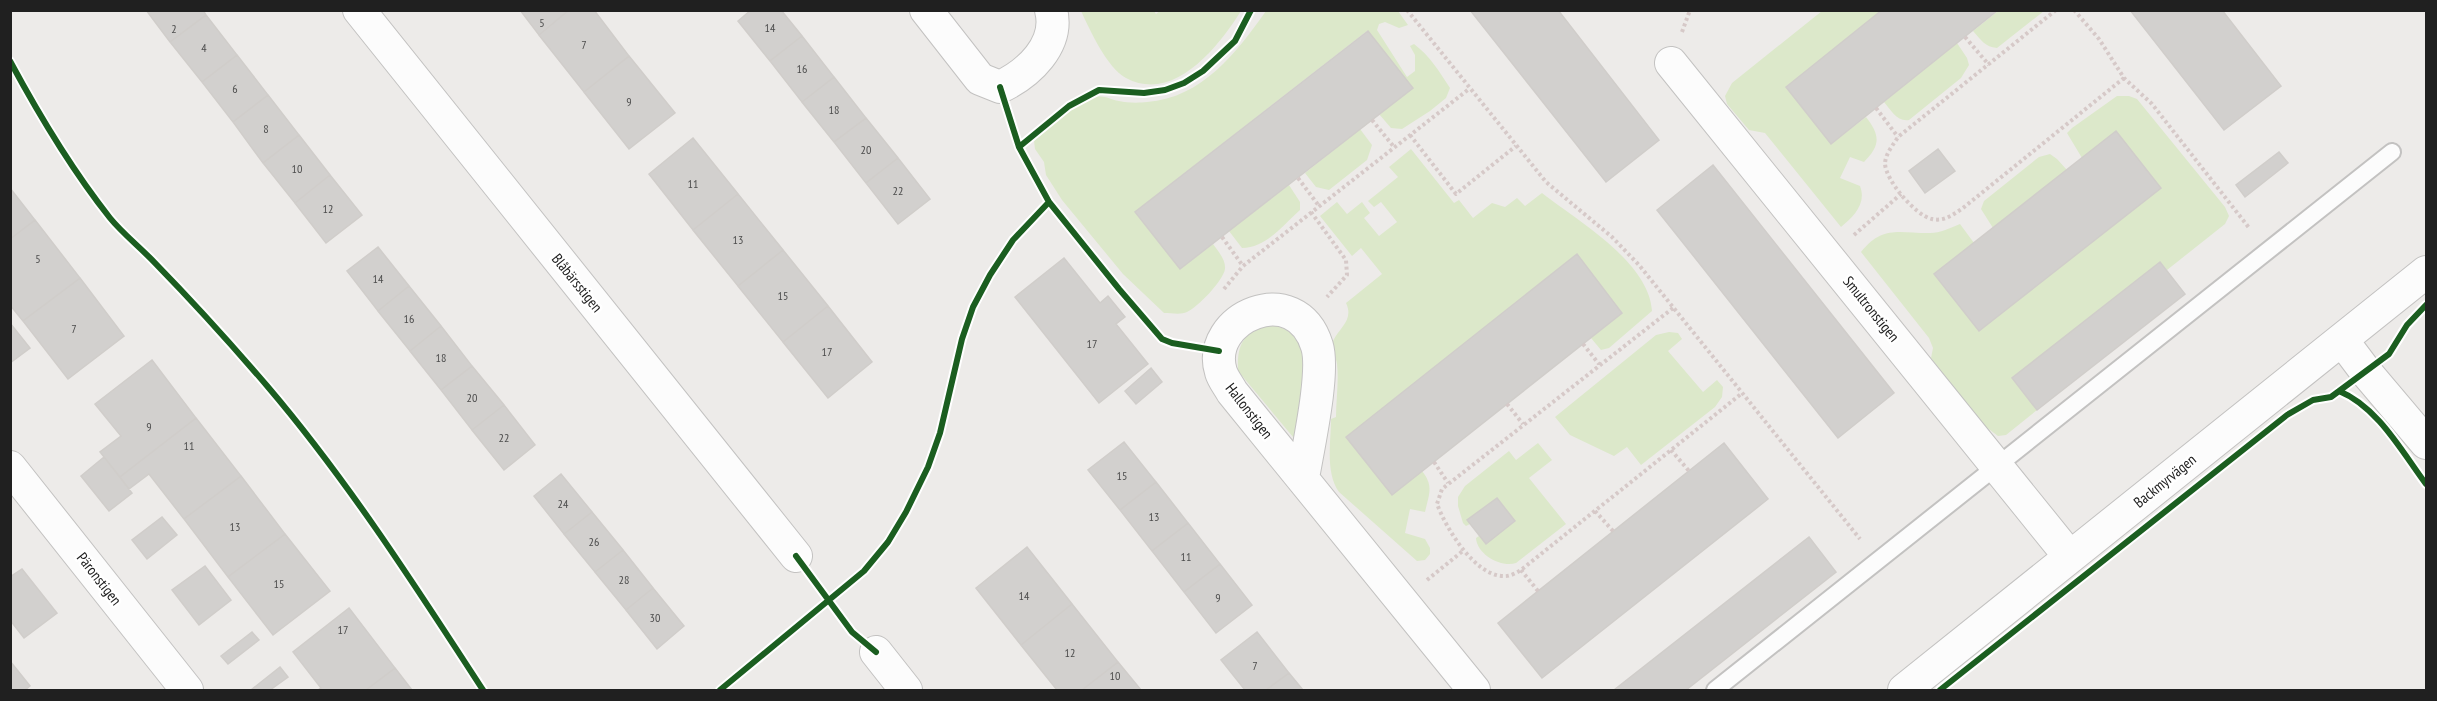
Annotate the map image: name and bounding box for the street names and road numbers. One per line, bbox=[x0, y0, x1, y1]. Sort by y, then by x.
street label: Blåbärsstigen bbox=[548, 250, 607, 316]
street label: Smultronstigen bbox=[1839, 272, 1904, 345]
street label: Hallonstigen bbox=[1222, 379, 1277, 442]
street label: Backmyrvägen bbox=[2130, 450, 2200, 512]
street label: Päronstigen bbox=[73, 549, 126, 609]

